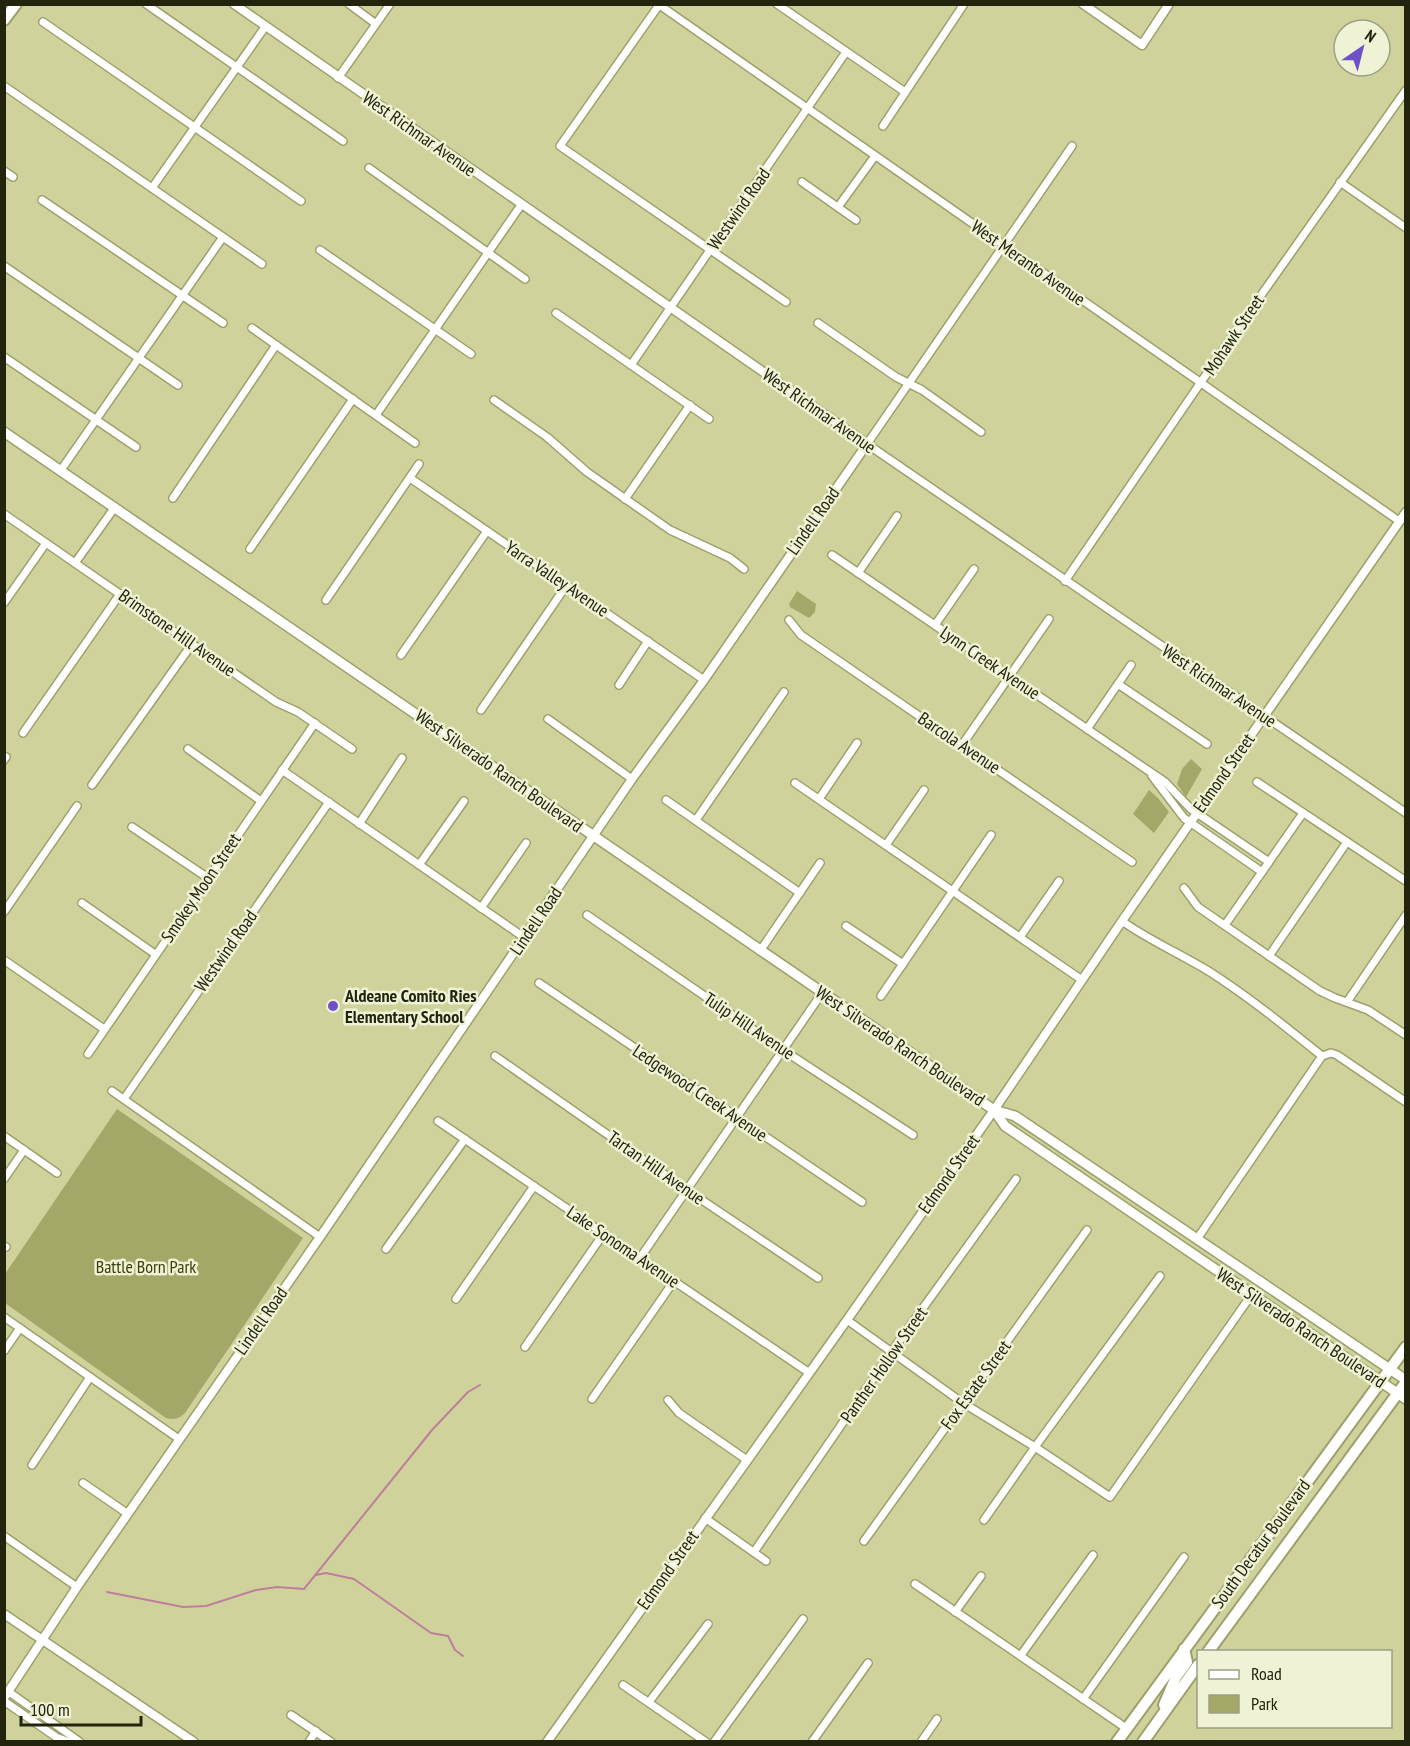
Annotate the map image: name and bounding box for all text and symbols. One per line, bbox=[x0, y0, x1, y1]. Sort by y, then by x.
north arrow bbox=[1332, 18, 1392, 78]
text: N bbox=[1361, 25, 1380, 46]
street label: West Richmar Avenue bbox=[358, 86, 480, 181]
street label: Westwind Road bbox=[702, 163, 775, 254]
street label: West Meranto Avenue bbox=[967, 215, 1090, 310]
street label: Mohawk Street bbox=[1198, 290, 1269, 380]
street label: West Richmar Avenue bbox=[758, 363, 880, 458]
street label: Lindell Road bbox=[781, 482, 844, 559]
street label: Yarra Valley Avenue bbox=[501, 535, 614, 622]
street label: Brimstone Hill Avenue bbox=[114, 584, 240, 681]
street label: Lynn Creek Avenue bbox=[936, 621, 1045, 704]
street label: West Richmar Avenue bbox=[1158, 639, 1281, 732]
street label: West Silverado Ranch Boulevard bbox=[411, 704, 588, 837]
street label: Barcola Avenue bbox=[914, 707, 1005, 779]
street label: Edmond Street bbox=[1188, 728, 1259, 817]
street label: Smokey Moon Street bbox=[155, 829, 246, 947]
street label: Lindell Road bbox=[504, 882, 567, 959]
street label: Westwind Road bbox=[189, 905, 262, 996]
street label: West Silverado Ranch Boulevard bbox=[811, 980, 989, 1111]
place label: Aldeane Comito Ries Elementary School bbox=[344, 984, 477, 1028]
street label: Tulip Hill Avenue bbox=[699, 987, 799, 1064]
marker: Aldeane Comito Ries Elementary School bbox=[326, 999, 340, 1013]
street label: Ledgewood Creek Avenue bbox=[628, 1039, 772, 1146]
street label: Tartan Hill Avenue bbox=[603, 1126, 709, 1210]
street label: Edmond Street bbox=[913, 1129, 984, 1218]
street label: Lake Sonoma Avenue bbox=[562, 1200, 684, 1293]
park label: Battle Born Park bbox=[96, 1255, 196, 1278]
street label: West Silverado Ranch Boulevard bbox=[1212, 1262, 1390, 1393]
street label: Lindell Road bbox=[229, 1282, 292, 1359]
street label: Panther Hollow Street bbox=[835, 1302, 932, 1427]
street label: Fox Estate Street bbox=[935, 1335, 1016, 1434]
street label: South Decatur Boulevard bbox=[1206, 1475, 1315, 1613]
street label: Edmond Street bbox=[632, 1525, 703, 1614]
legend bbox=[1197, 1650, 1392, 1728]
text: Road bbox=[1251, 1662, 1282, 1685]
scale bar bbox=[21, 1689, 141, 1727]
text: Park bbox=[1251, 1692, 1278, 1715]
text: 100 m bbox=[30, 1698, 70, 1721]

